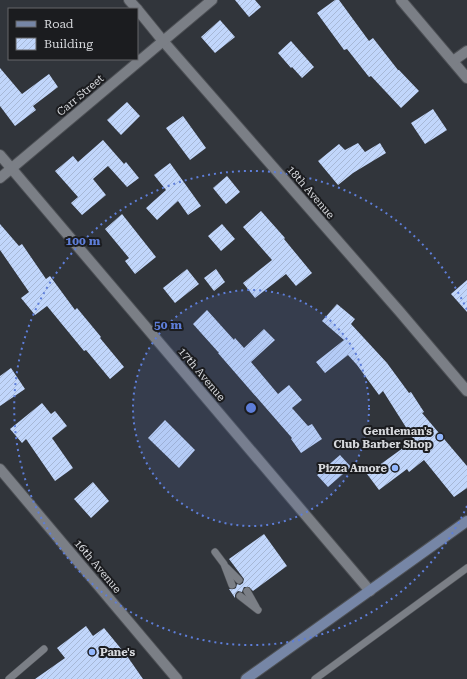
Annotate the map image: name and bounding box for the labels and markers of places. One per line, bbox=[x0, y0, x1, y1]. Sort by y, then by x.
centre of rings bbox=[244, 401, 258, 415]
place label: Gentleman's Club Barber Shop bbox=[333, 425, 433, 451]
marker: Gentleman's Club Barber Shop bbox=[435, 432, 445, 442]
place label: Pizza Amore bbox=[318, 462, 388, 475]
marker: Pizza Amore bbox=[390, 463, 400, 473]
place label: Pane's bbox=[100, 646, 135, 659]
marker: Pane's bbox=[87, 647, 97, 657]

